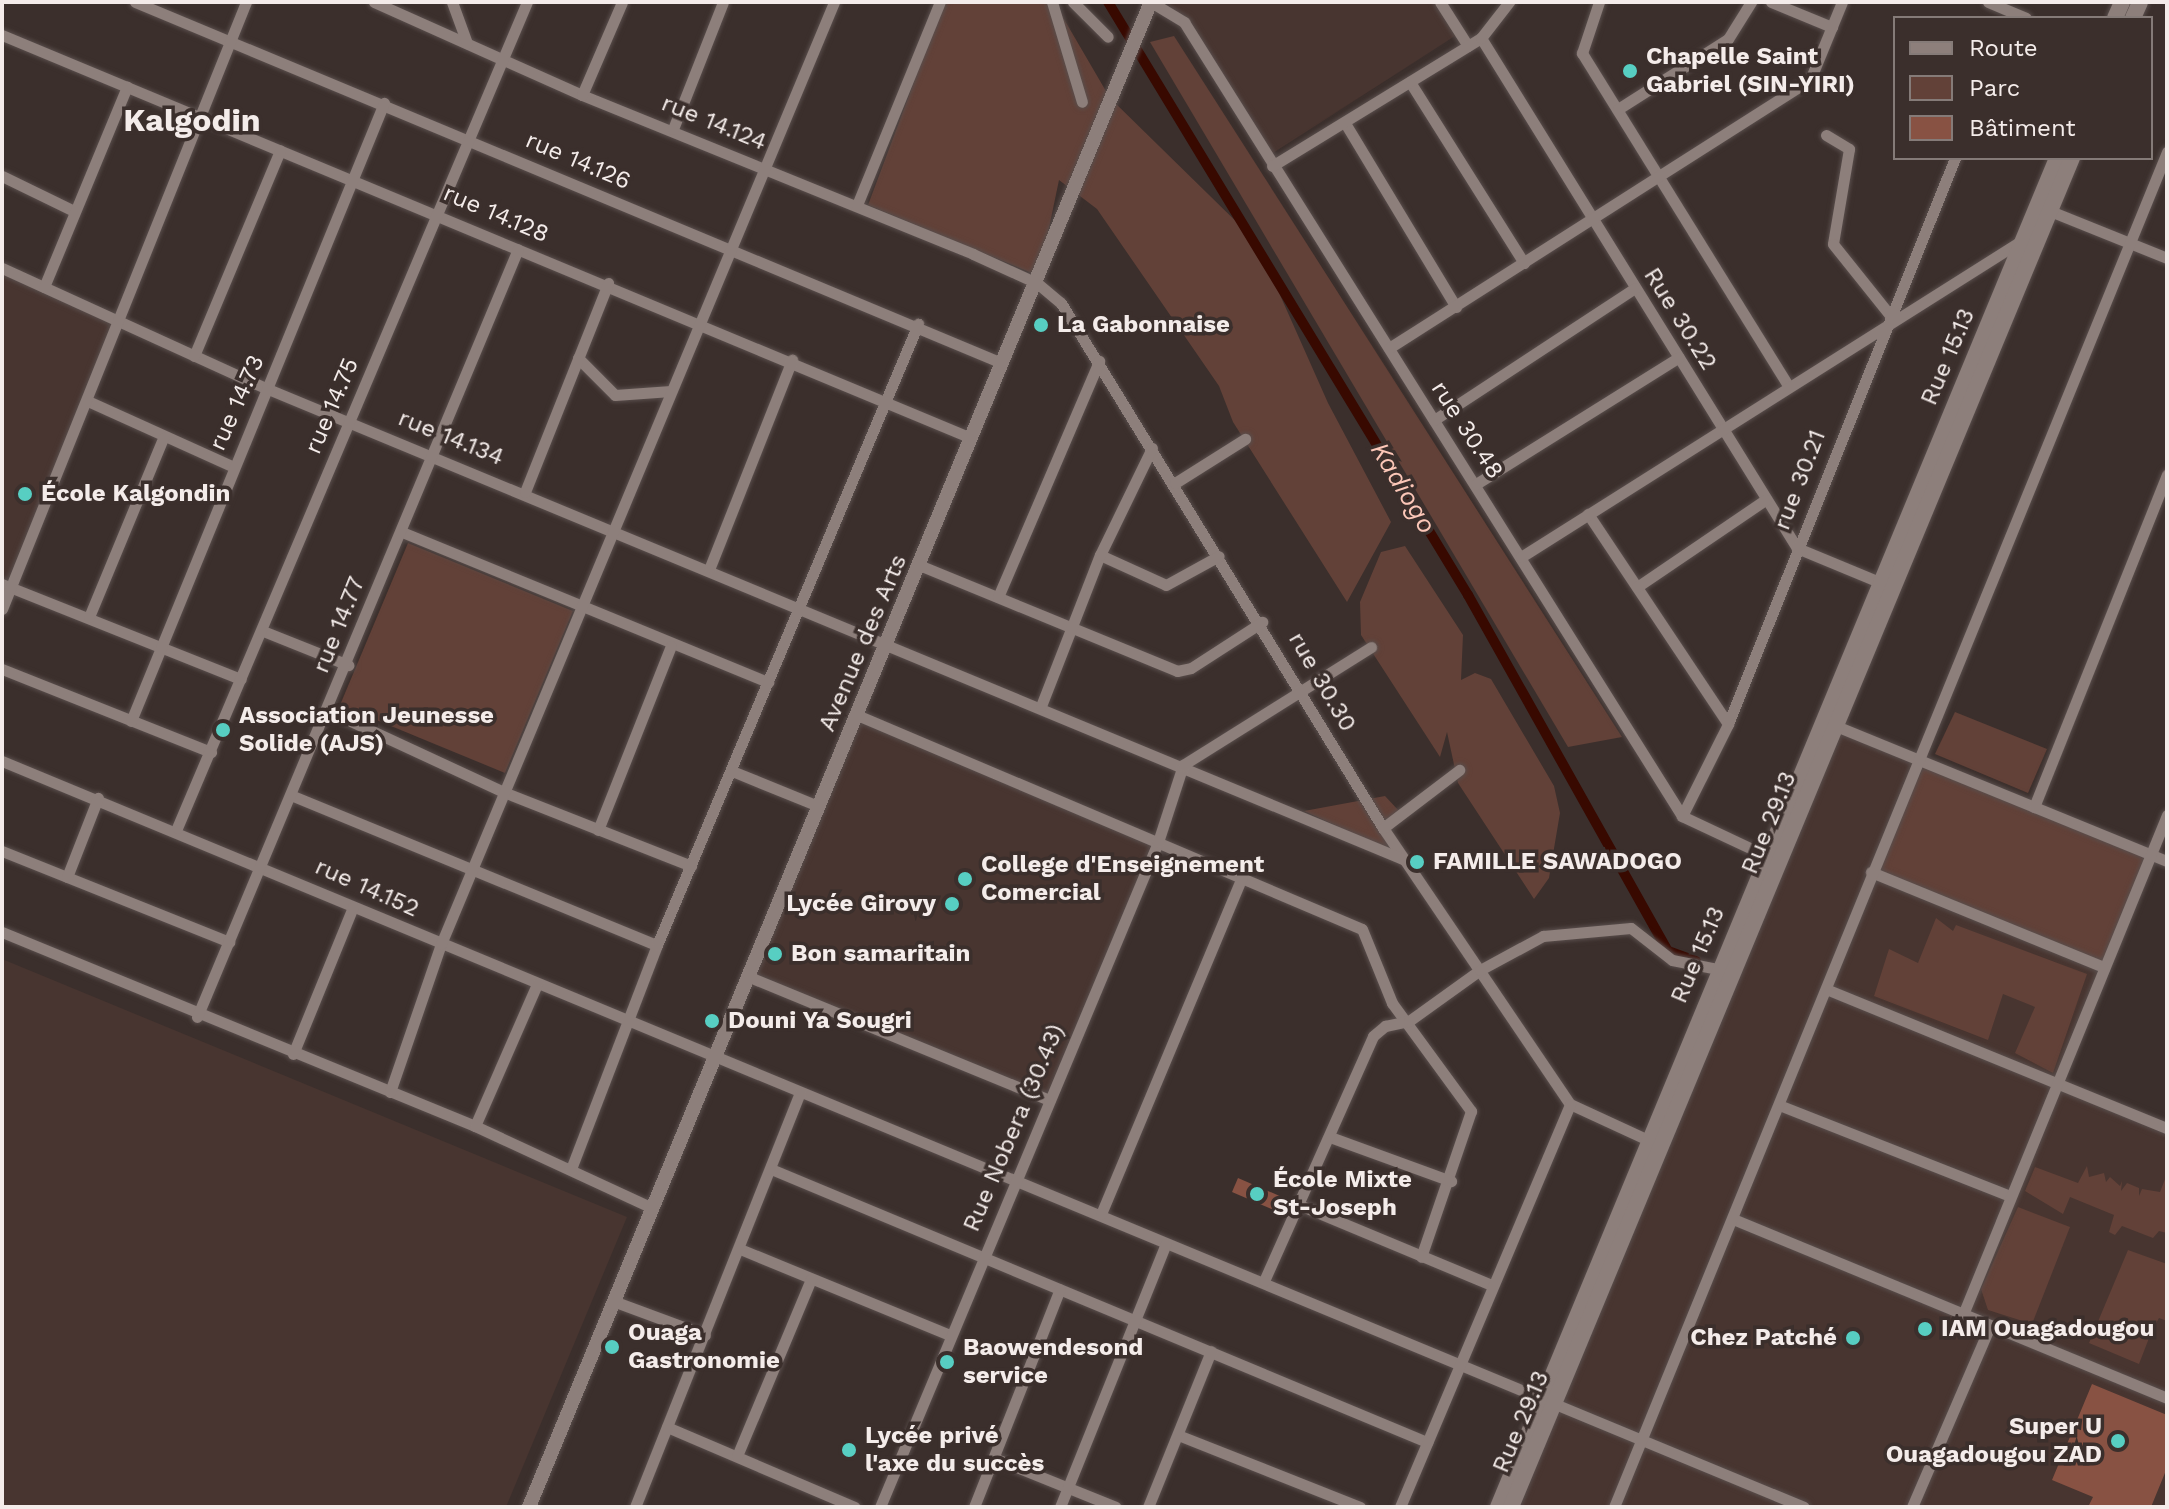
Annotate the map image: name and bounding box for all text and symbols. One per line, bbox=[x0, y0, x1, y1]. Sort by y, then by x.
legend bbox=[1893, 16, 2153, 160]
text: Route bbox=[1969, 34, 2038, 62]
place label: Chapelle Saint Gabriel (SIN-YIRI) bbox=[1646, 43, 1855, 99]
marker: Chapelle Saint Gabriel (SIN-YIRI) bbox=[1621, 62, 1639, 80]
text: Parc bbox=[1969, 74, 2020, 102]
street label: rue 14.124 bbox=[657, 89, 771, 157]
district label: Kalgodin bbox=[123, 101, 261, 139]
text: Bâtiment bbox=[1969, 114, 2076, 142]
street label: rue 14.126 bbox=[521, 126, 635, 196]
street label: rue 14.128 bbox=[439, 179, 553, 249]
street label: Rue 30.22 bbox=[1637, 263, 1723, 375]
street label: Rue 15.13 bbox=[1915, 304, 1981, 410]
place label: La Gabonnaise bbox=[1057, 311, 1230, 339]
marker: La Gabonnaise bbox=[1032, 316, 1050, 334]
street label: rue 14.73 bbox=[203, 350, 271, 456]
street label: rue 14.75 bbox=[299, 353, 365, 459]
street label: rue 30.48 bbox=[1425, 376, 1509, 484]
street label: rue 14.134 bbox=[394, 404, 508, 472]
street label: rue 30.21 bbox=[1768, 426, 1832, 534]
water label: Kadiogo bbox=[1364, 437, 1442, 539]
place label: École Kalgondin bbox=[41, 480, 230, 508]
marker: École Kalgondin bbox=[16, 485, 34, 503]
street label: Avenue des Arts bbox=[813, 550, 913, 736]
street label: rue 14.77 bbox=[307, 572, 371, 678]
street label: rue 30.30 bbox=[1282, 627, 1362, 737]
place label: Association Jeunesse Solide (AJS) bbox=[239, 702, 494, 758]
marker: Association Jeunesse Solide (AJS) bbox=[214, 721, 232, 739]
street label: Rue 29.13 bbox=[1735, 768, 1803, 878]
place label: FAMILLE SAWADOGO bbox=[1433, 848, 1682, 876]
place label: College d'Enseignement Comercial bbox=[981, 851, 1264, 907]
street label: rue 14.152 bbox=[310, 852, 424, 924]
marker: FAMILLE SAWADOGO bbox=[1408, 853, 1426, 871]
marker: College d'Enseignement Comercial bbox=[956, 870, 974, 888]
place label: Lycée Girovy bbox=[786, 890, 936, 918]
marker: Lycée Girovy bbox=[943, 895, 961, 913]
street label: Rue 15.13 bbox=[1665, 902, 1731, 1008]
place label: Bon samaritain bbox=[791, 940, 970, 968]
marker: Bon samaritain bbox=[766, 945, 784, 963]
place label: Douni Ya Sougri bbox=[728, 1007, 913, 1035]
marker: Douni Ya Sougri bbox=[703, 1012, 721, 1030]
street label: Rue Nobera (30.43) bbox=[957, 1020, 1071, 1236]
place label: École Mixte St-Joseph bbox=[1273, 1166, 1412, 1222]
marker: École Mixte St-Joseph bbox=[1248, 1185, 1266, 1203]
place label: IAM Ouagadougou bbox=[1941, 1315, 2154, 1343]
place label: Ouaga Gastronomie bbox=[628, 1319, 780, 1375]
marker: IAM Ouagadougou bbox=[1916, 1320, 1934, 1338]
place label: Chez Patché bbox=[1690, 1324, 1837, 1352]
marker: Chez Patché bbox=[1844, 1329, 1862, 1347]
place label: Baowendesond service bbox=[963, 1334, 1143, 1390]
marker: Ouaga Gastronomie bbox=[603, 1338, 621, 1356]
marker: Baowendesond service bbox=[938, 1353, 956, 1371]
street label: Rue 29.13 bbox=[1487, 1367, 1555, 1477]
place label: Super U Ouagadougou ZAD bbox=[1886, 1413, 2102, 1469]
place label: Lycée privé l'axe du succès bbox=[865, 1422, 1044, 1478]
marker: Super U Ouagadougou ZAD bbox=[2109, 1432, 2127, 1450]
marker: Lycée privé l'axe du succès bbox=[840, 1441, 858, 1459]

